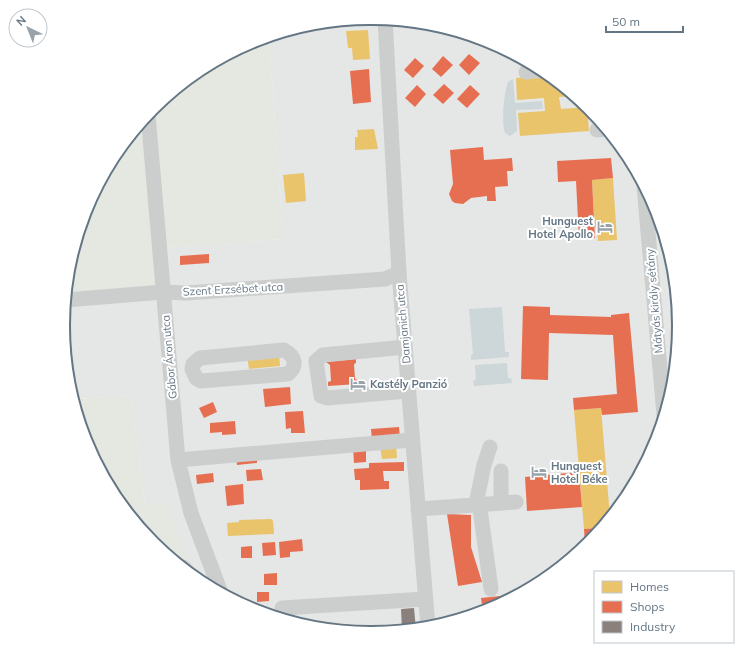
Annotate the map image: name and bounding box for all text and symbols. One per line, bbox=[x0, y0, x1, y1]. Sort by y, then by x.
north arrow bbox=[8, 8, 48, 48]
scale bar bbox=[606, 8, 683, 34]
text: N bbox=[13, 13, 29, 29]
text: 50 m bbox=[612, 14, 640, 29]
place label: Hunguest Hotel Apollo bbox=[528, 214, 593, 241]
hotel icon: Hunguest Hotel Apollo bbox=[596, 218, 614, 236]
street label: Mátyás király sétány bbox=[642, 248, 666, 354]
street label: Szent Erzsébet utca bbox=[182, 279, 284, 299]
street label: Damjanich utca bbox=[393, 284, 413, 364]
street label: Gábor Áron utca bbox=[158, 314, 180, 400]
hotel icon: Kastély Panzió bbox=[349, 375, 367, 393]
place label: Kastély Panzió bbox=[370, 377, 448, 391]
place label: Hunguest Hotel Béke bbox=[551, 459, 608, 486]
hotel icon: Hunguest Hotel Béke bbox=[530, 463, 548, 481]
legend bbox=[594, 571, 734, 643]
text: Homes bbox=[630, 579, 669, 594]
text: Shops bbox=[630, 599, 665, 614]
text: Industry bbox=[630, 619, 676, 634]

